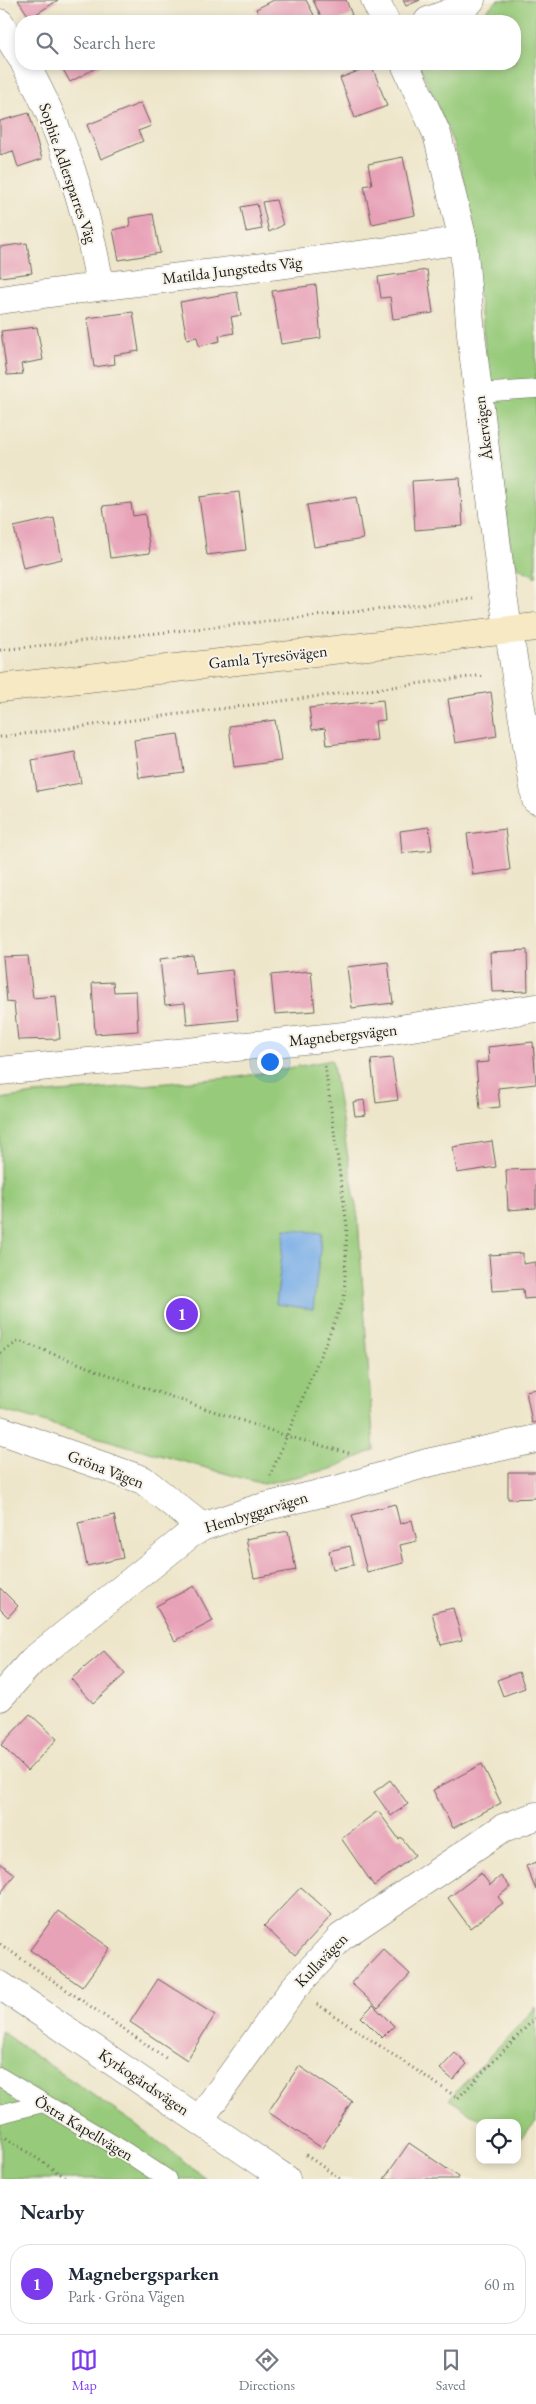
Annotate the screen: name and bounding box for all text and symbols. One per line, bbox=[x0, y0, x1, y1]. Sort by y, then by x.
search box bbox=[15, 15, 521, 70]
icon: search bbox=[33, 29, 61, 57]
text: Search here bbox=[73, 30, 155, 55]
street label: Sophie Adlersparres Väg bbox=[34, 100, 102, 247]
street label: Matilda Jungstedts Väg bbox=[161, 251, 304, 289]
street label: Åkervägen bbox=[469, 394, 498, 463]
street label: Gamla Tyresövägen bbox=[208, 640, 329, 674]
street label: Magnebergsvägen bbox=[288, 1019, 399, 1051]
your location bbox=[257, 1049, 283, 1075]
pin: 1 bbox=[166, 1295, 198, 1333]
street label: Gröna Vägen bbox=[65, 1445, 148, 1493]
street label: Hembyggarvägen bbox=[202, 1486, 311, 1538]
street label: Kullavägen bbox=[290, 1928, 353, 1992]
street label: Kyrkogårdsvägen bbox=[94, 2044, 194, 2120]
street label: Östra Kapellvägen bbox=[31, 2090, 138, 2166]
map controls bbox=[476, 2119, 521, 2164]
button: locate bbox=[476, 2119, 521, 2164]
text: Nearby bbox=[20, 2198, 84, 2225]
text: Magnebergsparken bbox=[68, 2261, 219, 2286]
text: 1 bbox=[33, 2274, 41, 2295]
text: 60 m bbox=[484, 2274, 515, 2295]
text: Park · Gröna Vägen bbox=[68, 2286, 185, 2307]
tab: Map bbox=[70, 2346, 98, 2394]
tab: Directions bbox=[239, 2346, 295, 2394]
tab: Saved bbox=[436, 2346, 466, 2394]

